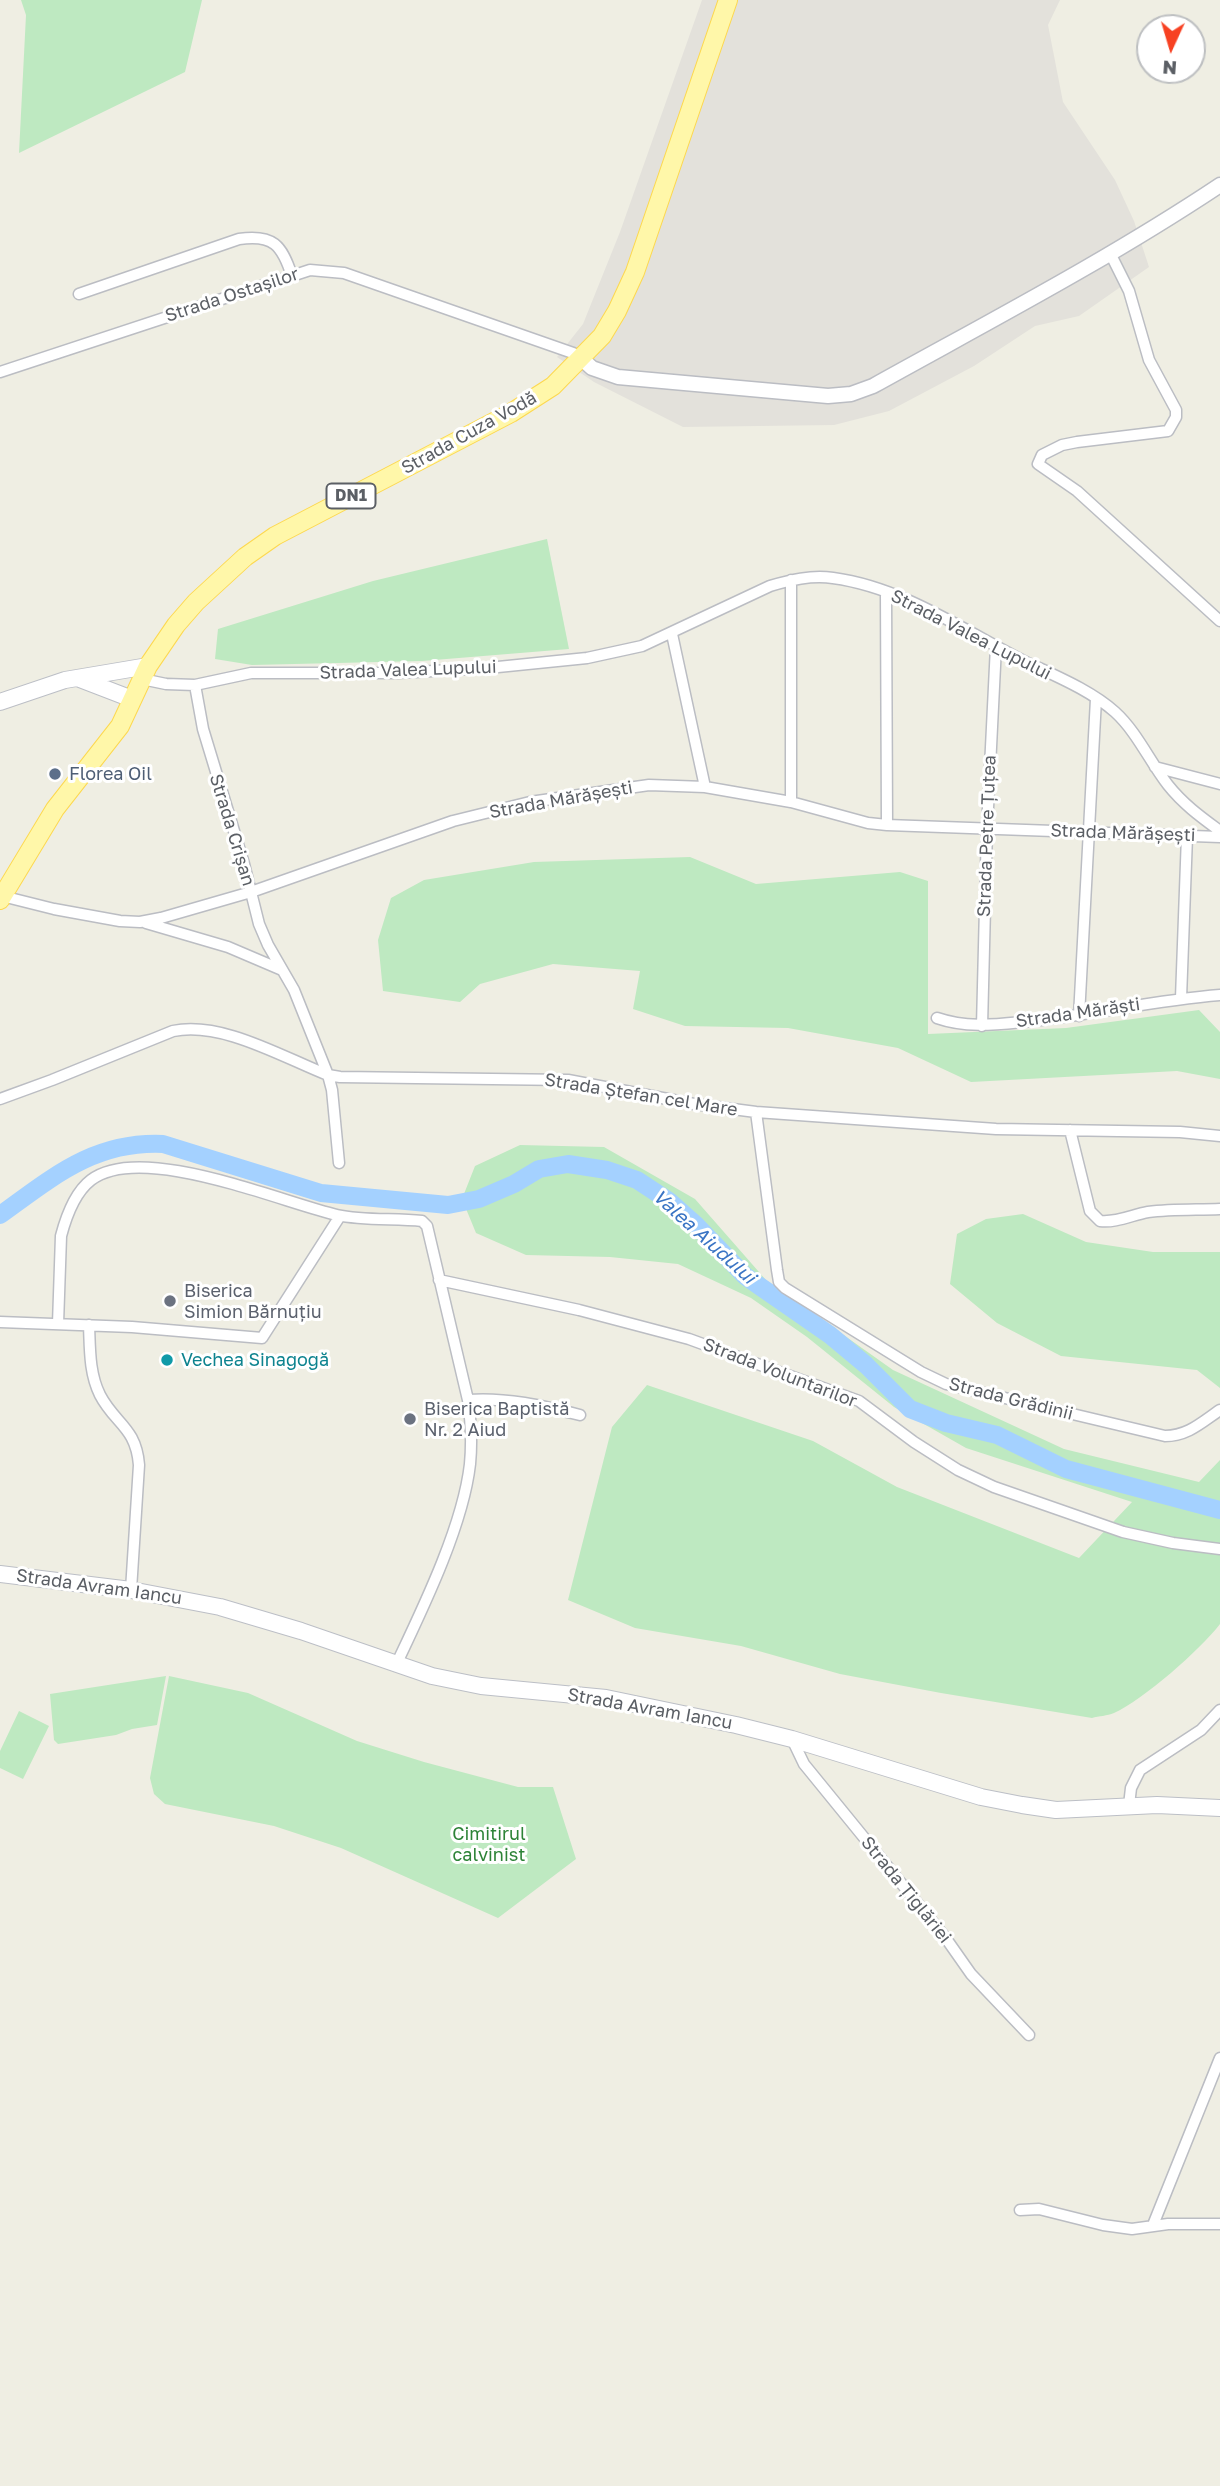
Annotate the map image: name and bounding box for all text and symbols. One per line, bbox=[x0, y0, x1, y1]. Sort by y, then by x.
north arrow bbox=[1136, 14, 1206, 84]
text: N bbox=[1162, 56, 1178, 80]
street label: Strada Ostașilor bbox=[163, 263, 301, 327]
street label: Strada Cuza Vodă bbox=[398, 387, 540, 479]
road number: DN1 bbox=[326, 484, 376, 509]
street label: Strada Valea Lupului bbox=[887, 585, 1055, 685]
street label: Strada Valea Lupului bbox=[319, 656, 497, 684]
street label: Strada Petre Țuțea bbox=[973, 755, 1001, 917]
place label: Florea Oil bbox=[69, 763, 152, 785]
marker: Florea Oil bbox=[47, 766, 63, 782]
street label: Strada Crișan bbox=[205, 771, 259, 889]
street label: Strada Mărășești bbox=[488, 777, 634, 823]
street label: Strada Mărășești bbox=[1050, 820, 1196, 846]
street label: Strada Mărăști bbox=[1014, 994, 1142, 1032]
street label: Strada Ștefan cel Mare bbox=[543, 1069, 739, 1121]
water label: Valea Aiudului bbox=[648, 1185, 760, 1289]
place label: Biserica Simion Bărnuțiu bbox=[184, 1280, 322, 1322]
marker: Biserica Simion Bărnuțiu bbox=[162, 1293, 178, 1309]
street label: Strada Voluntarilor bbox=[700, 1334, 860, 1412]
place label: Vechea Sinagogă bbox=[181, 1349, 329, 1371]
marker: Vechea Sinagogă bbox=[159, 1352, 175, 1368]
street label: Strada Grădinii bbox=[947, 1373, 1075, 1425]
place label: Biserica Baptistă Nr. 2 Aiud bbox=[424, 1398, 569, 1440]
marker: Biserica Baptistă Nr. 2 Aiud bbox=[402, 1411, 418, 1427]
street label: Strada Avram Iancu bbox=[15, 1565, 183, 1609]
street label: Strada Avram Iancu bbox=[566, 1684, 734, 1734]
park label: Cimitirul calvinist bbox=[452, 1823, 526, 1866]
street label: Strada Țiglăriei bbox=[856, 1832, 956, 1948]

